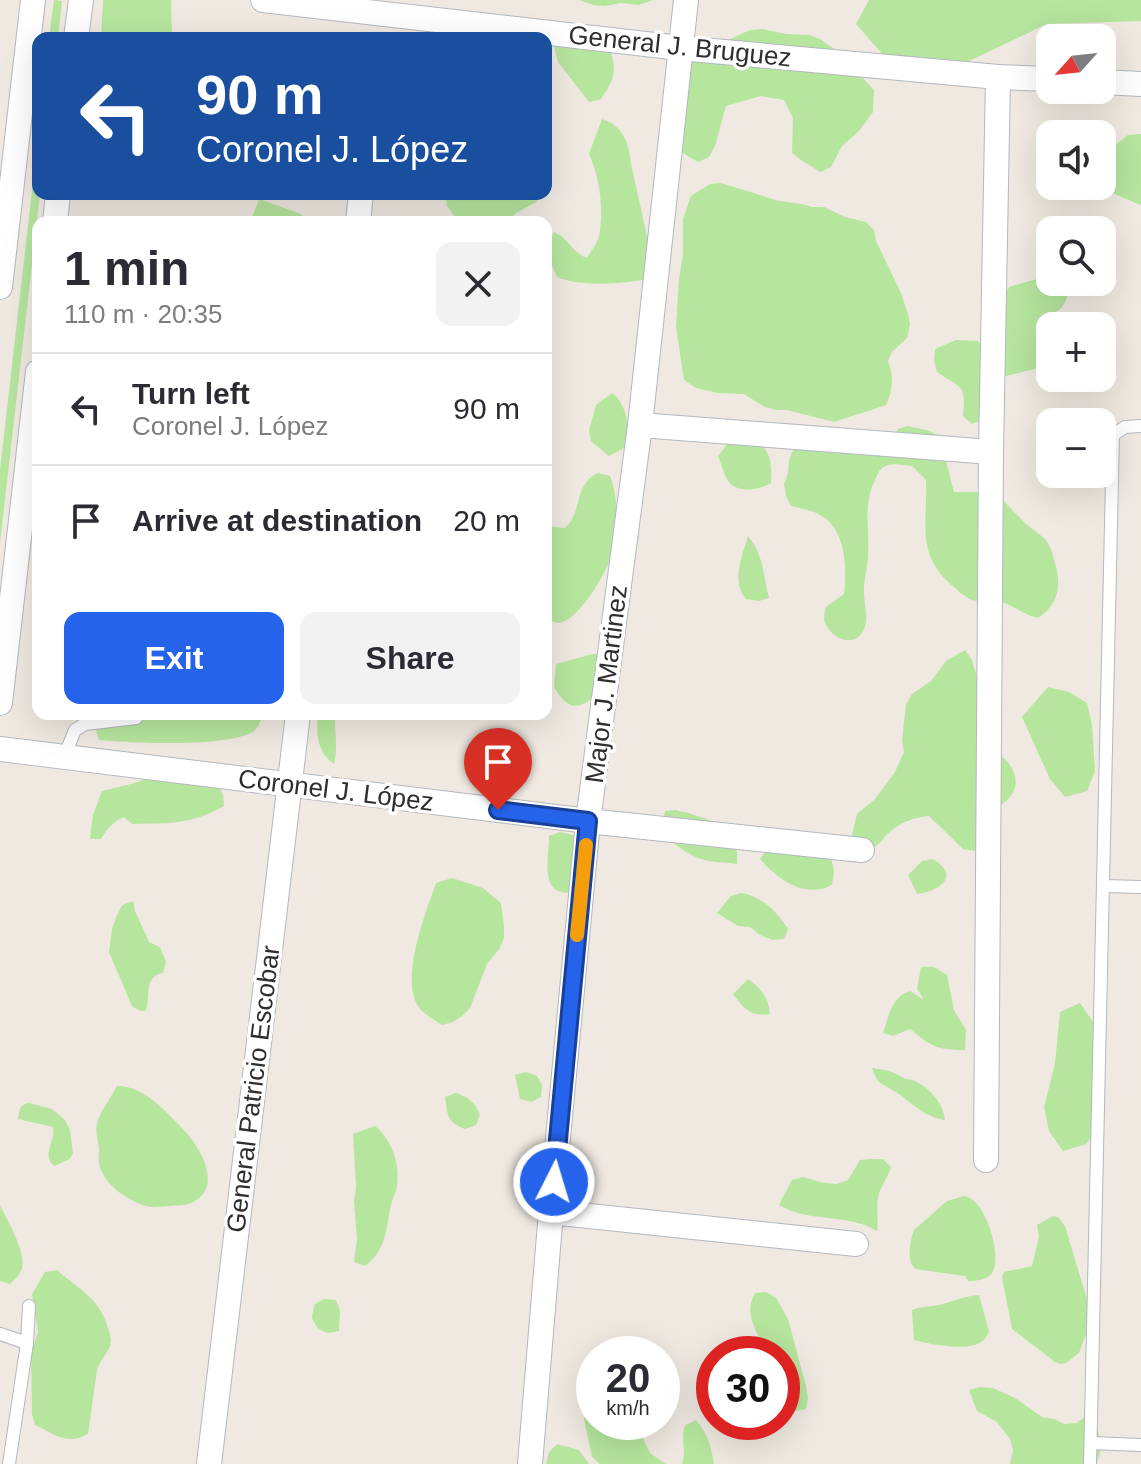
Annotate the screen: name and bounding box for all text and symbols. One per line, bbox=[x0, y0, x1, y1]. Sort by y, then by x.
street label: General J. Bruguez bbox=[567, 19, 793, 73]
north arrow bbox=[1036, 24, 1116, 104]
map controls bbox=[1036, 24, 1116, 488]
text: 90 m bbox=[196, 63, 324, 126]
icon: left bbox=[64, 64, 168, 168]
button: sound bbox=[1036, 120, 1116, 200]
text: Coronel J. López bbox=[196, 129, 468, 170]
button: search bbox=[1036, 216, 1116, 296]
text: 1 min bbox=[64, 242, 189, 295]
button: close bbox=[436, 242, 520, 326]
text: 110 m · 20:35 bbox=[64, 299, 223, 329]
button: + bbox=[1036, 312, 1116, 392]
text: Turn left bbox=[132, 377, 250, 410]
icon: left bbox=[64, 387, 108, 431]
text: 90 m bbox=[453, 392, 520, 425]
button: − bbox=[1036, 408, 1116, 488]
text: Coronel J. López bbox=[132, 411, 329, 441]
icon: arrive bbox=[64, 499, 108, 543]
text: Arrive at destination bbox=[132, 504, 422, 537]
text: 20 m bbox=[453, 504, 520, 537]
street label: Major J. Martinez bbox=[579, 583, 633, 785]
button: Exit bbox=[64, 612, 284, 704]
button: Share bbox=[300, 612, 520, 704]
pin bbox=[464, 728, 532, 810]
icon: arrive bbox=[476, 740, 520, 784]
street label: Coronel J. López bbox=[237, 763, 435, 817]
street label: General Patricio Escobar bbox=[220, 943, 286, 1234]
position arrow bbox=[512, 1140, 596, 1224]
speed limit sign: 30 bbox=[696, 1336, 800, 1440]
text: 20 bbox=[606, 1356, 650, 1400]
text: km/h bbox=[606, 1397, 650, 1419]

